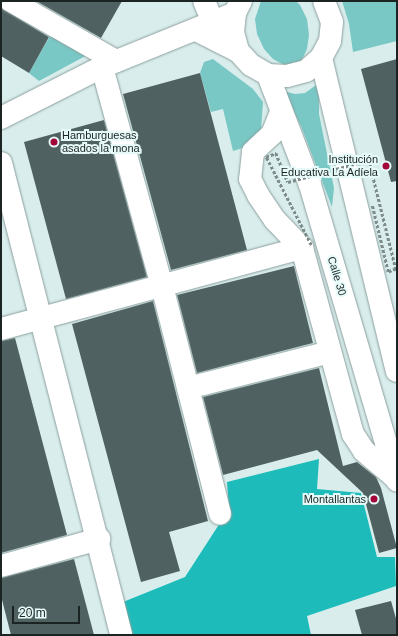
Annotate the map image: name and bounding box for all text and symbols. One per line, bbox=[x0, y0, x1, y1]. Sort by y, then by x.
place label: Hamburguesas asados la mona bbox=[62, 129, 140, 155]
marker: Hamburguesas asados la mona bbox=[49, 137, 59, 147]
place label: Institución Educativa La Adíela bbox=[280, 153, 378, 179]
marker: Institución Educativa La Adíela bbox=[381, 161, 391, 171]
street label: Calle 30 bbox=[325, 255, 349, 297]
place label: Montallantas bbox=[304, 492, 366, 506]
marker: Montallantas bbox=[369, 494, 379, 504]
scale bar bbox=[14, 598, 82, 624]
text: 20 m bbox=[19, 606, 46, 620]

